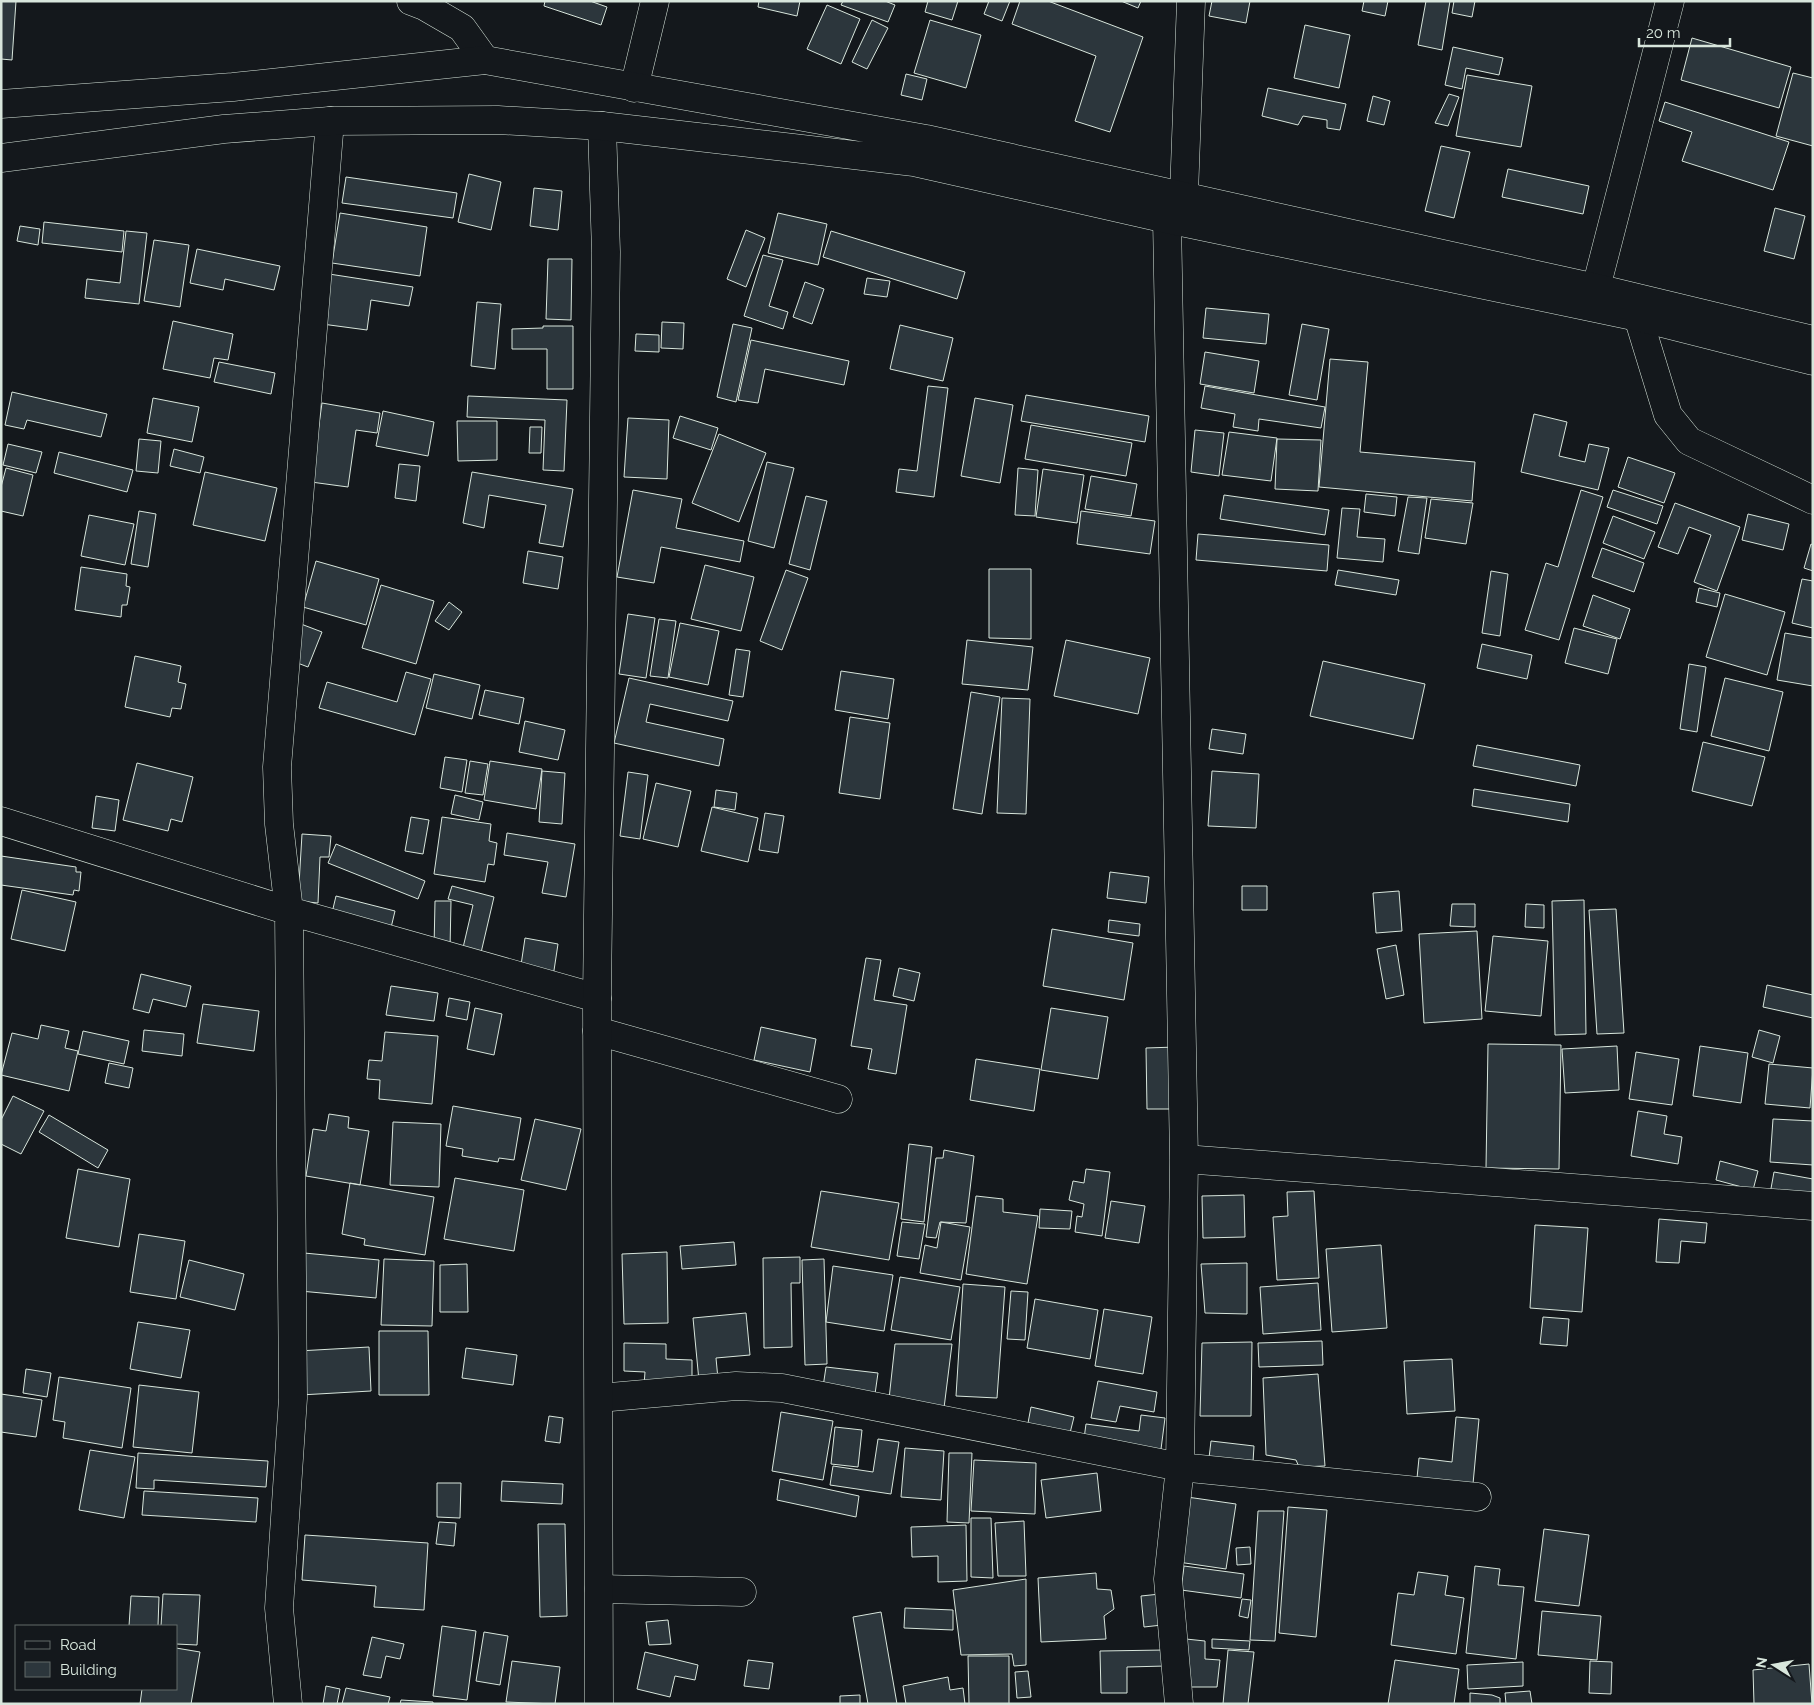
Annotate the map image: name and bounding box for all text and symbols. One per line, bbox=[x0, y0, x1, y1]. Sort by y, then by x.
scale bar bbox=[1639, 15, 1730, 47]
text: 20 m bbox=[1646, 24, 1681, 42]
legend bbox=[15, 1625, 178, 1690]
text: Road bbox=[60, 1636, 96, 1654]
north arrow bbox=[1749, 1640, 1799, 1690]
text: N bbox=[1752, 1656, 1770, 1669]
text: Building bbox=[60, 1661, 117, 1679]

